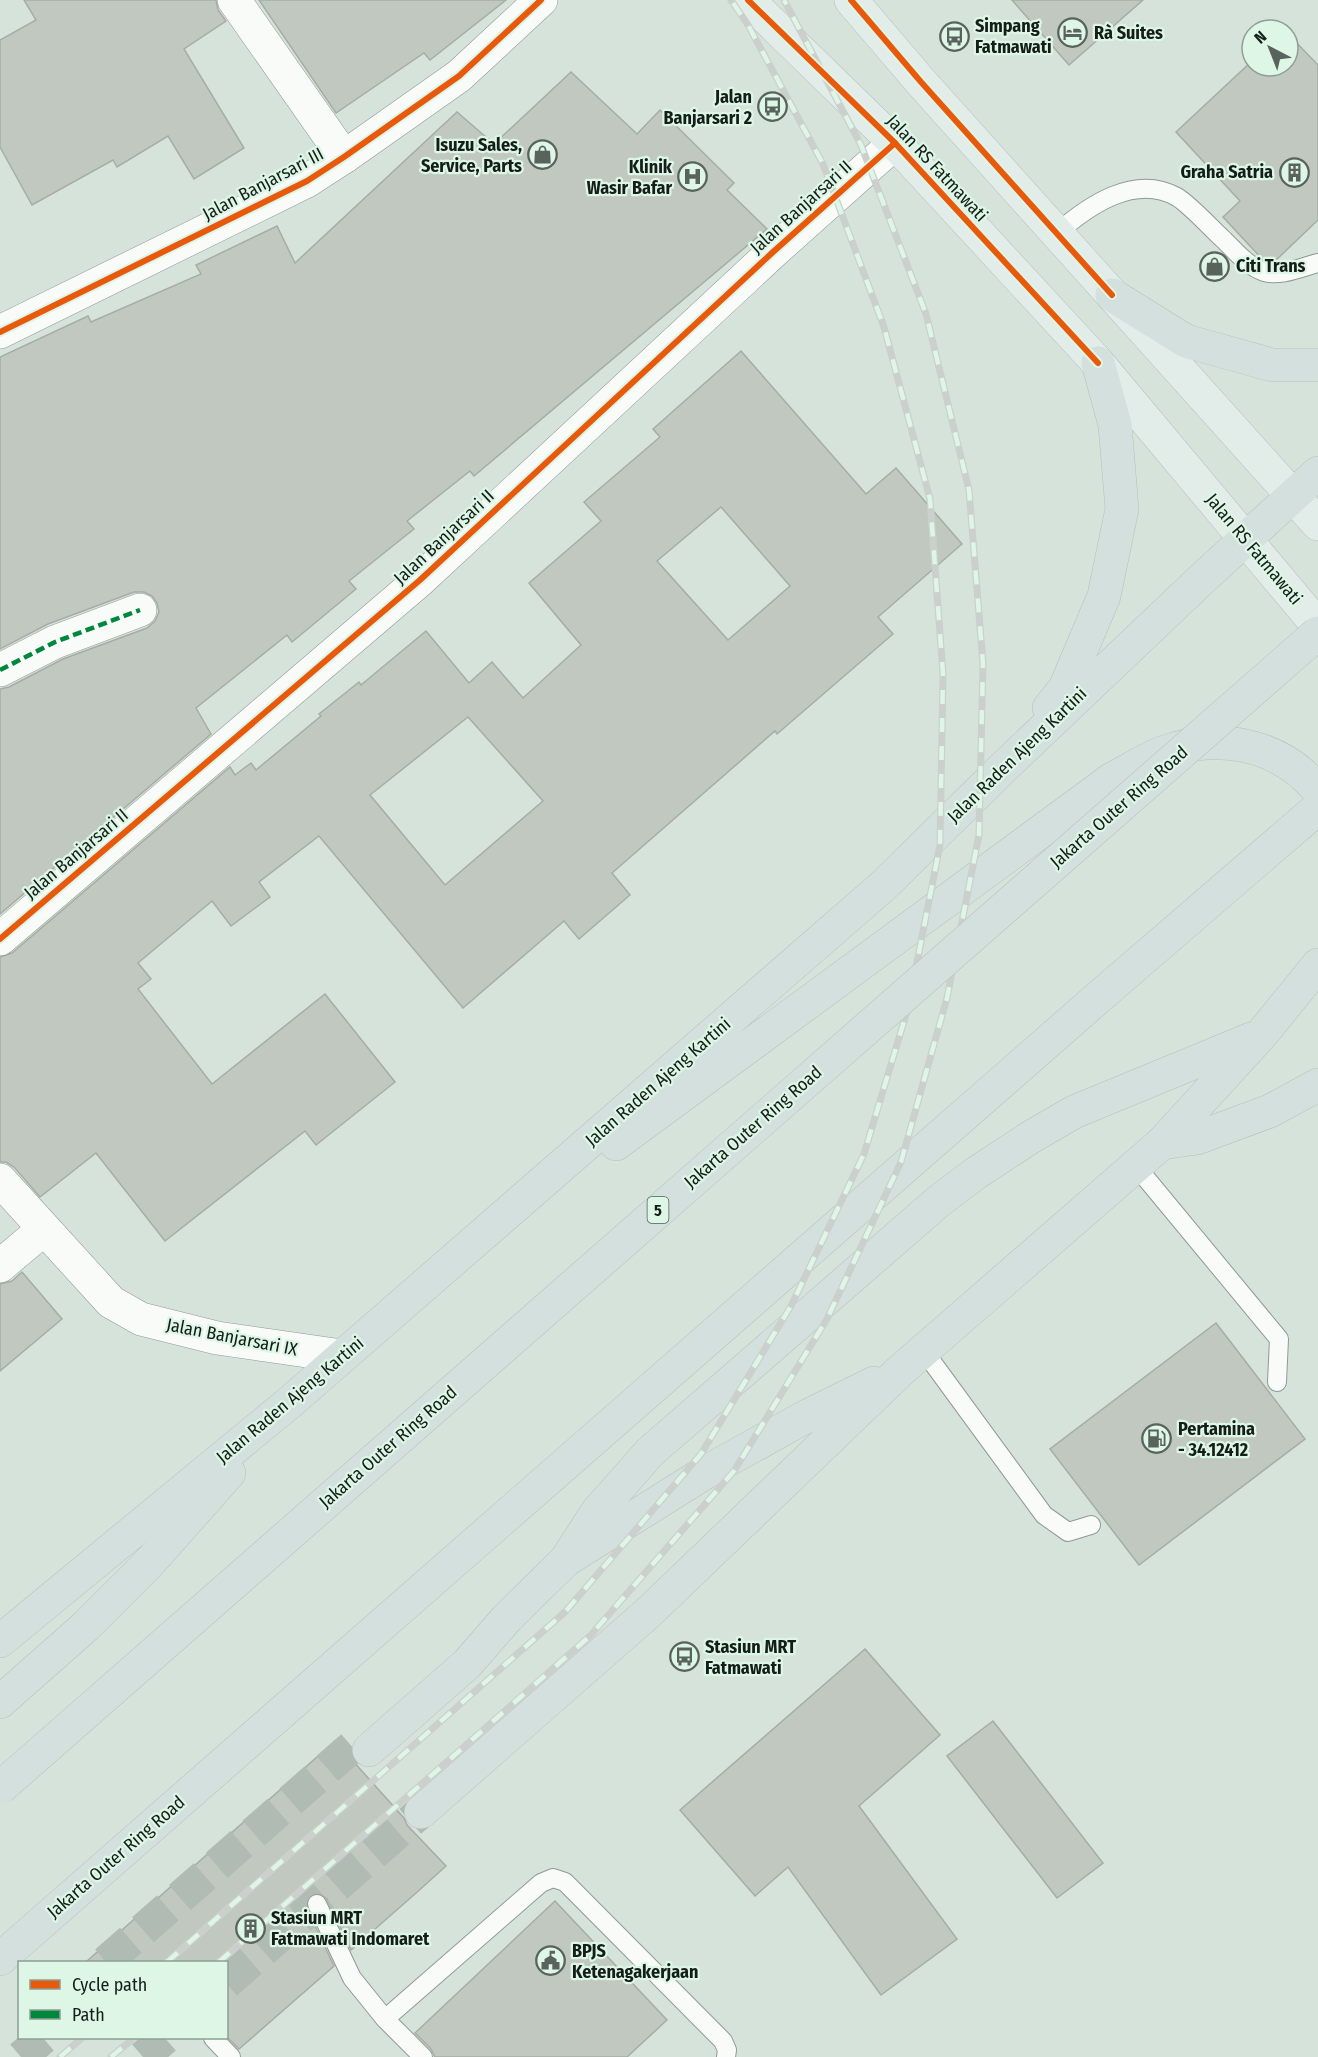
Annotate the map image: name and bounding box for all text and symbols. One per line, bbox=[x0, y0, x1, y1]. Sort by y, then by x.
place label: Simpang Fatmawati bbox=[975, 15, 1052, 58]
hotel icon: Rà Suites bbox=[1057, 17, 1089, 49]
north arrow bbox=[1240, 18, 1300, 78]
bus stop icon: Simpang Fatmawati bbox=[938, 20, 970, 52]
place label: Rà Suites bbox=[1094, 22, 1163, 44]
text: N bbox=[1250, 27, 1270, 47]
place label: Jalan Banjarsari 2 bbox=[663, 86, 752, 129]
bus stop icon: Jalan Banjarsari 2 bbox=[757, 91, 789, 123]
street label: Jalan RS Fatmawati bbox=[882, 110, 992, 226]
place label: Isuzu Sales, Service, Parts bbox=[421, 134, 522, 177]
shop icon: Isuzu Sales, Service, Parts bbox=[527, 139, 559, 171]
street label: Jalan Banjarsari III bbox=[199, 143, 327, 225]
place label: Klinik Wasir Bafar bbox=[587, 156, 673, 199]
street label: Jalan Banjarsari II bbox=[746, 156, 856, 258]
building icon: Graha Satria bbox=[1278, 156, 1310, 188]
hospital icon: Klinik Wasir Bafar bbox=[677, 161, 709, 193]
place label: Graha Satria bbox=[1180, 161, 1273, 183]
shop icon: Citi Trans bbox=[1199, 250, 1231, 282]
place label: Citi Trans bbox=[1236, 255, 1306, 277]
street label: Jalan Banjarsari II bbox=[389, 485, 499, 589]
street label: Jalan RS Fatmawati bbox=[1201, 489, 1307, 609]
street label: Jalan Raden Ajeng Kartini bbox=[943, 683, 1091, 827]
street label: Jakarta Outer Ring Road bbox=[1046, 741, 1192, 873]
street label: Jalan Banjarsari II bbox=[19, 804, 133, 904]
street label: Jalan Raden Ajeng Kartini bbox=[581, 1013, 735, 1151]
street label: Jakarta Outer Ring Road bbox=[680, 1061, 826, 1193]
road number: 5 bbox=[648, 1197, 668, 1223]
street label: Jalan Banjarsari IX bbox=[165, 1313, 300, 1361]
street label: Jalan Raden Ajeng Kartini bbox=[212, 1332, 368, 1468]
street label: Jakarta Outer Ring Road bbox=[315, 1381, 461, 1513]
place label: Pertamina - 34.12412 bbox=[1178, 1418, 1255, 1461]
fuel station icon: Pertamina - 34.12412 bbox=[1141, 1423, 1173, 1455]
place label: Stasiun MRT Fatmawati bbox=[705, 1636, 796, 1679]
bus stop icon: Stasiun MRT Fatmawati bbox=[668, 1641, 700, 1673]
street label: Jakarta Outer Ring Road bbox=[43, 1791, 189, 1923]
place label: Stasiun MRT Fatmawati Indomaret bbox=[271, 1907, 430, 1950]
building icon: Stasiun MRT Fatmawati Indomaret bbox=[234, 1912, 266, 1944]
place label: BPJS Ketenagakerjaan bbox=[572, 1940, 698, 1983]
public building icon: BPJS Ketenagakerjaan bbox=[535, 1945, 567, 1977]
legend bbox=[18, 1961, 228, 2039]
text: Cycle path bbox=[72, 1974, 147, 1996]
text: Path bbox=[72, 2004, 105, 2026]

